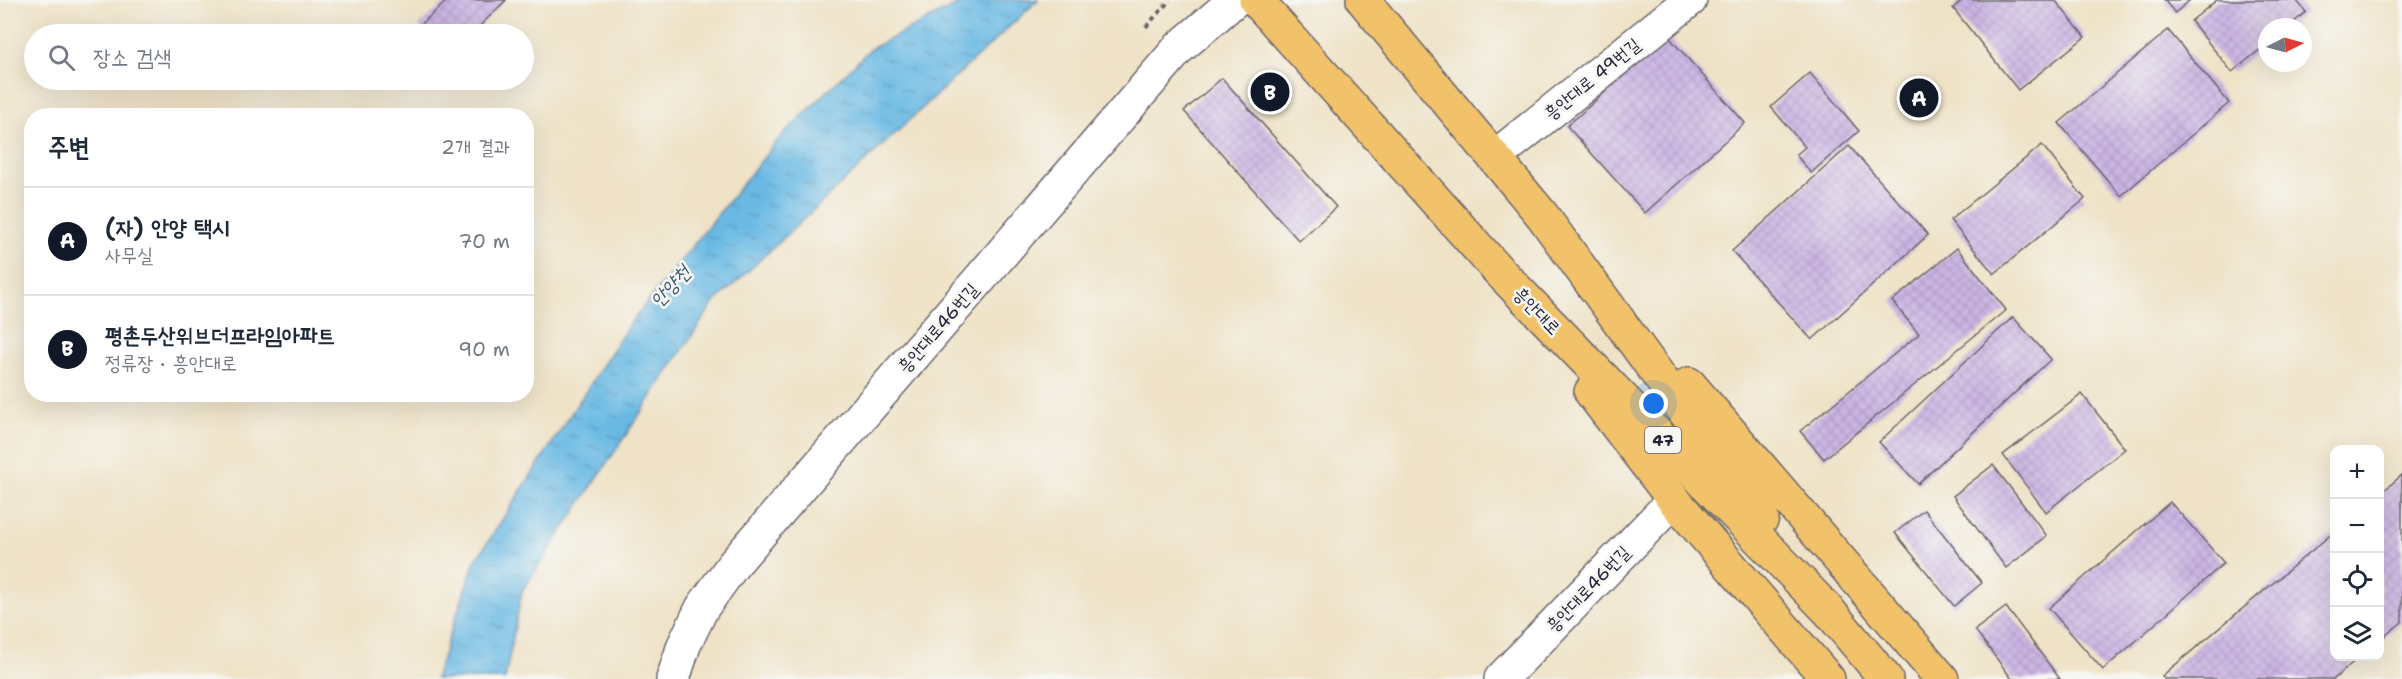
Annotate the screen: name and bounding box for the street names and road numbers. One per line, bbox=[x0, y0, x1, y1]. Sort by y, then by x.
street label: 흥안대로 49번길 bbox=[1539, 32, 1646, 125]
street label: 흥안대로46번길 bbox=[892, 278, 984, 378]
street label: 흥안대로 bbox=[1508, 282, 1566, 340]
road number: 47 bbox=[1645, 427, 1681, 453]
street label: 흥안대로46번길 bbox=[1541, 540, 1636, 638]

